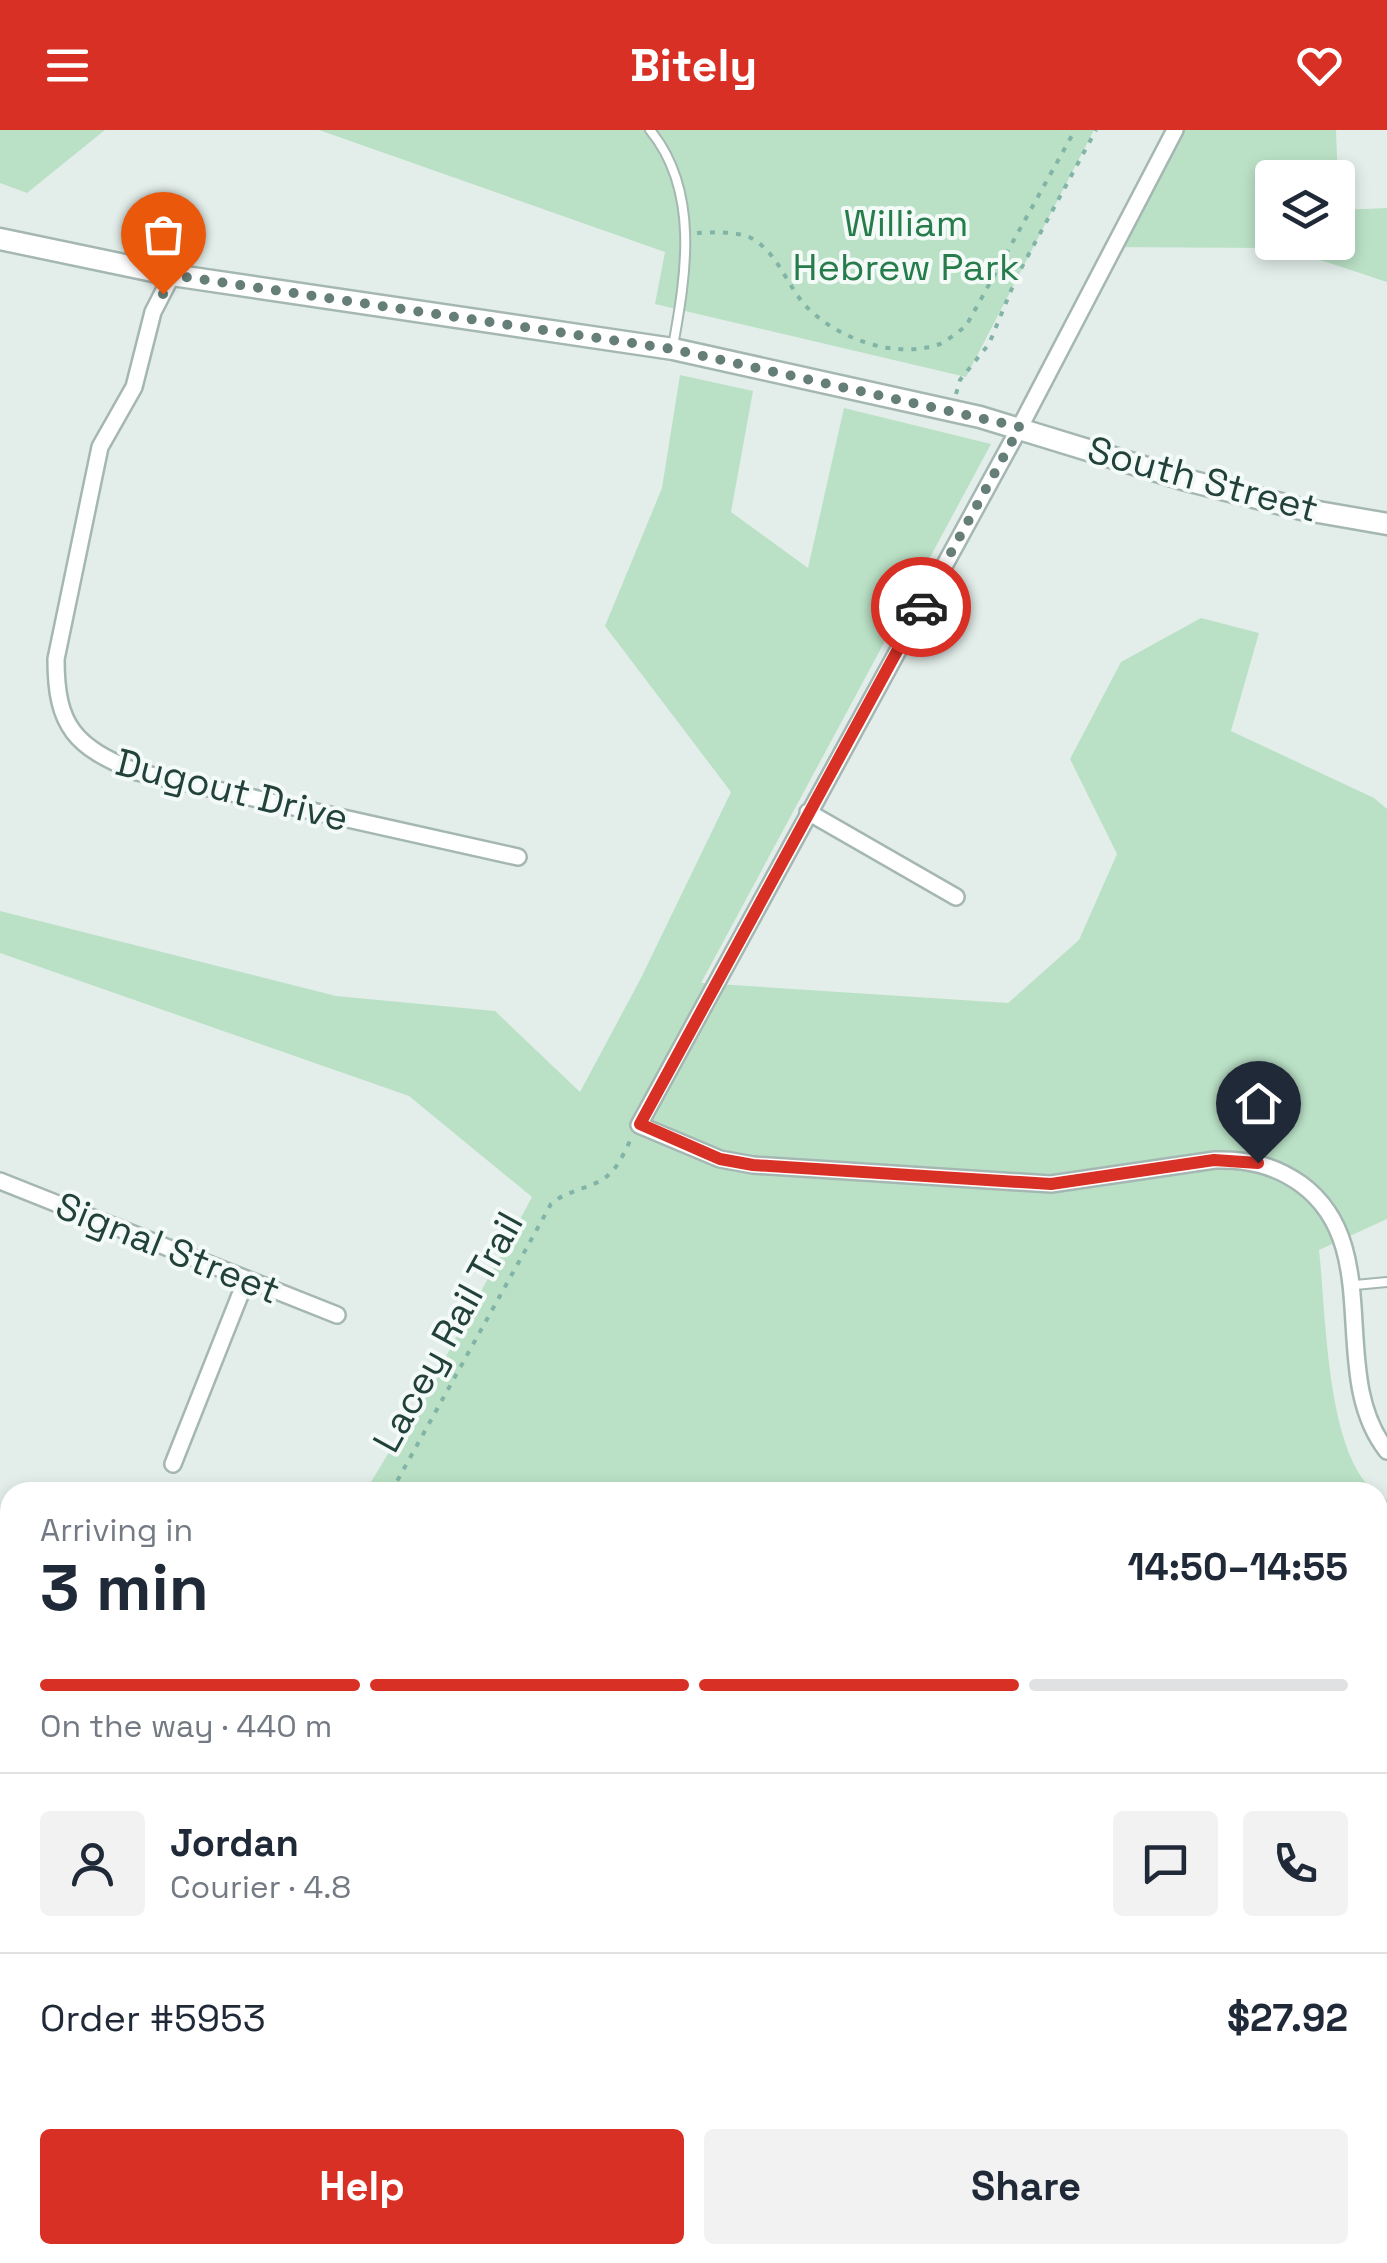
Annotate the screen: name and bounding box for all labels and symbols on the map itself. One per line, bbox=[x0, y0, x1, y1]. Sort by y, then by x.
pin bbox=[121, 192, 206, 295]
park label: William Hebrew Park bbox=[793, 199, 1019, 291]
street label: South Street bbox=[1082, 425, 1324, 533]
courier bbox=[871, 557, 971, 657]
street label: Dugout Drive bbox=[111, 738, 353, 842]
pin bbox=[1216, 1061, 1301, 1164]
street label: Signal Street bbox=[49, 1181, 287, 1315]
street label: Lacey Rail Trail bbox=[362, 1204, 534, 1460]

